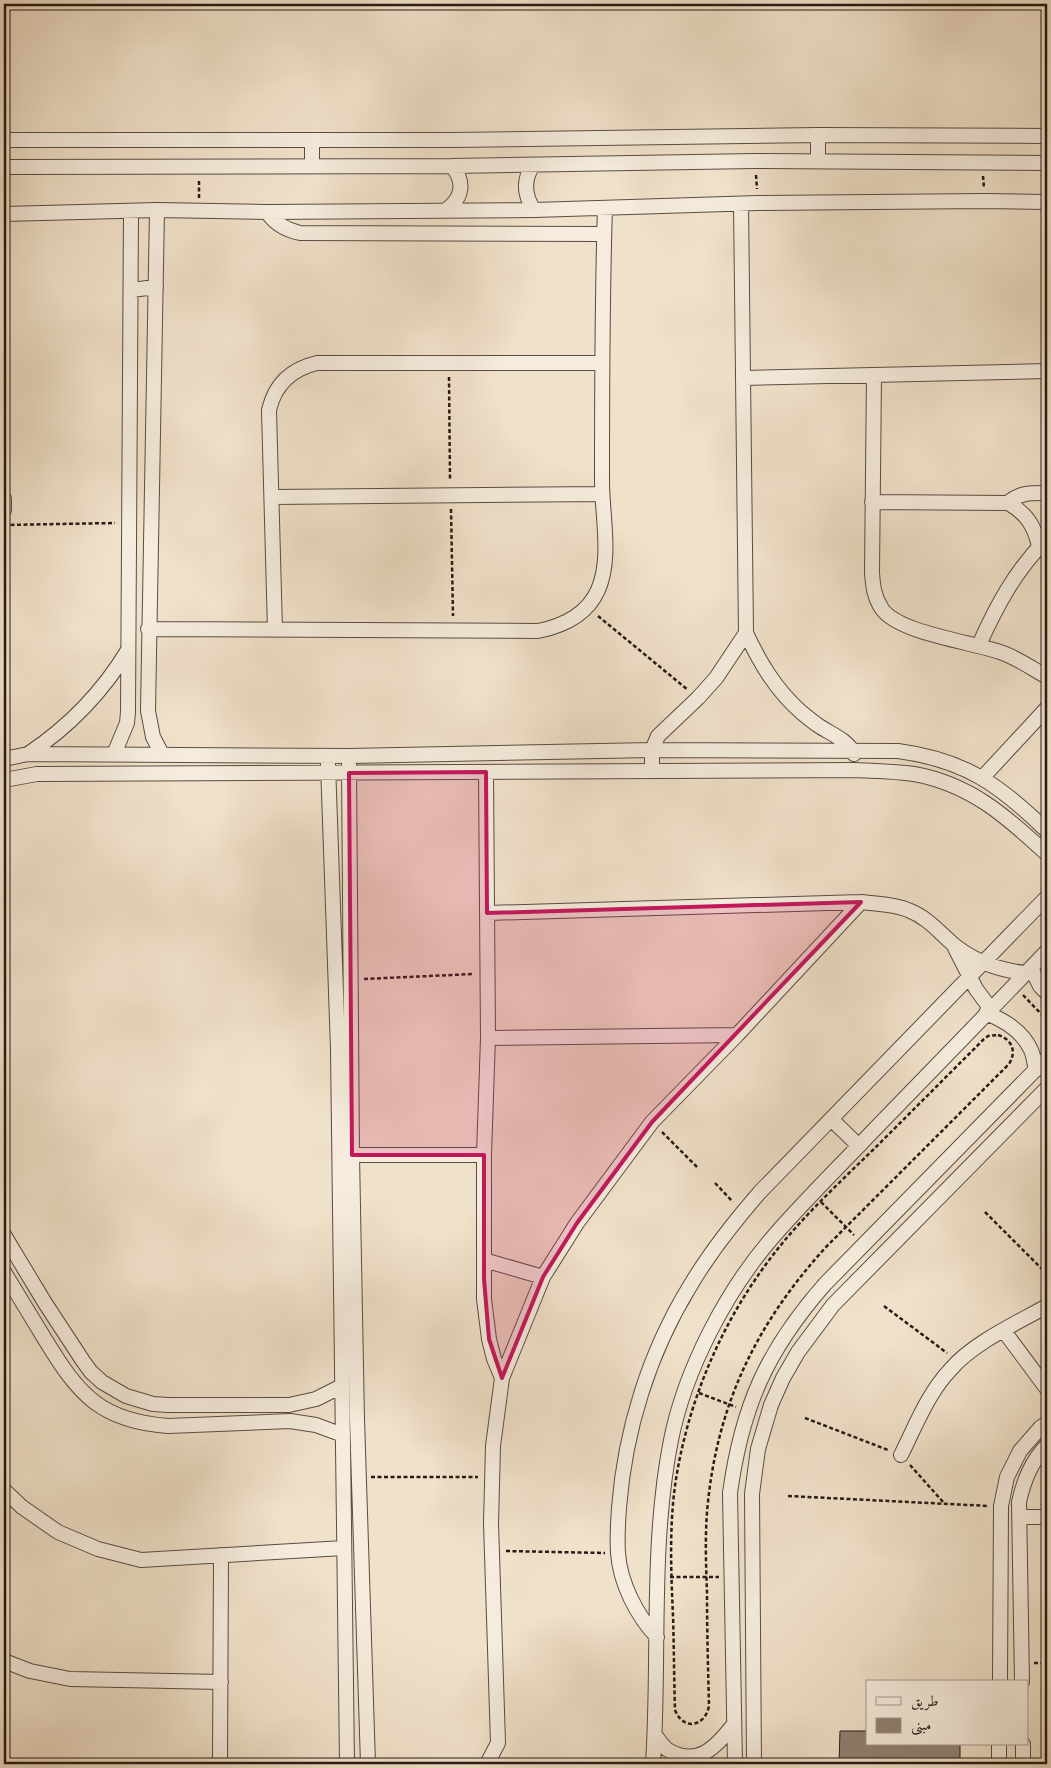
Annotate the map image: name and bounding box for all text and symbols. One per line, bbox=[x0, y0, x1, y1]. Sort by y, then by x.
legend bbox=[866, 1680, 1028, 1746]
text: طريق bbox=[911, 1690, 938, 1711]
text: مبنى bbox=[911, 1714, 931, 1736]

